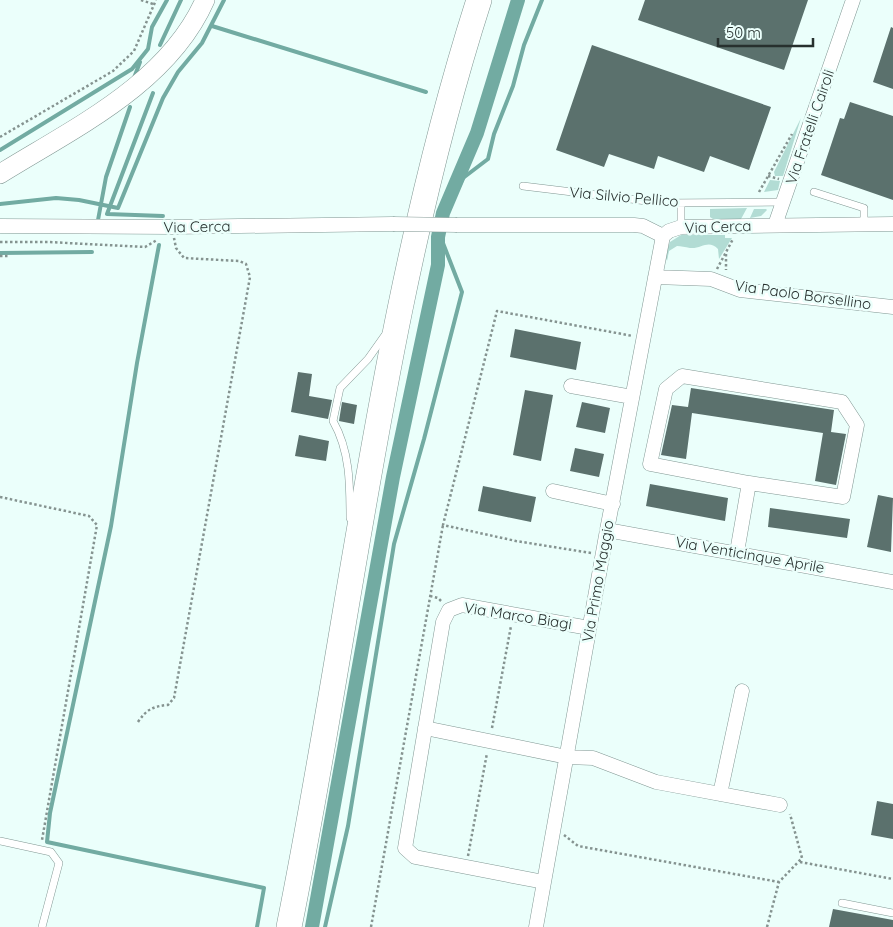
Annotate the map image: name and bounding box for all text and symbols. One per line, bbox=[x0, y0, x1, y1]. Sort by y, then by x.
scale bar bbox=[718, 15, 813, 47]
text: 50 m bbox=[726, 23, 761, 42]
street label: Via Fratelli Cairoli bbox=[781, 67, 838, 187]
street label: Via Silvio Pellico bbox=[569, 182, 679, 211]
street label: Via Cerca bbox=[163, 216, 231, 237]
street label: Via Cerca bbox=[684, 216, 752, 237]
street label: Via Paolo Borsellino bbox=[734, 276, 873, 314]
street label: Via Primo Maggio bbox=[577, 518, 618, 643]
street label: Via Venticinque Aprile bbox=[674, 532, 826, 577]
street label: Via Marco Biagi bbox=[463, 598, 573, 633]

